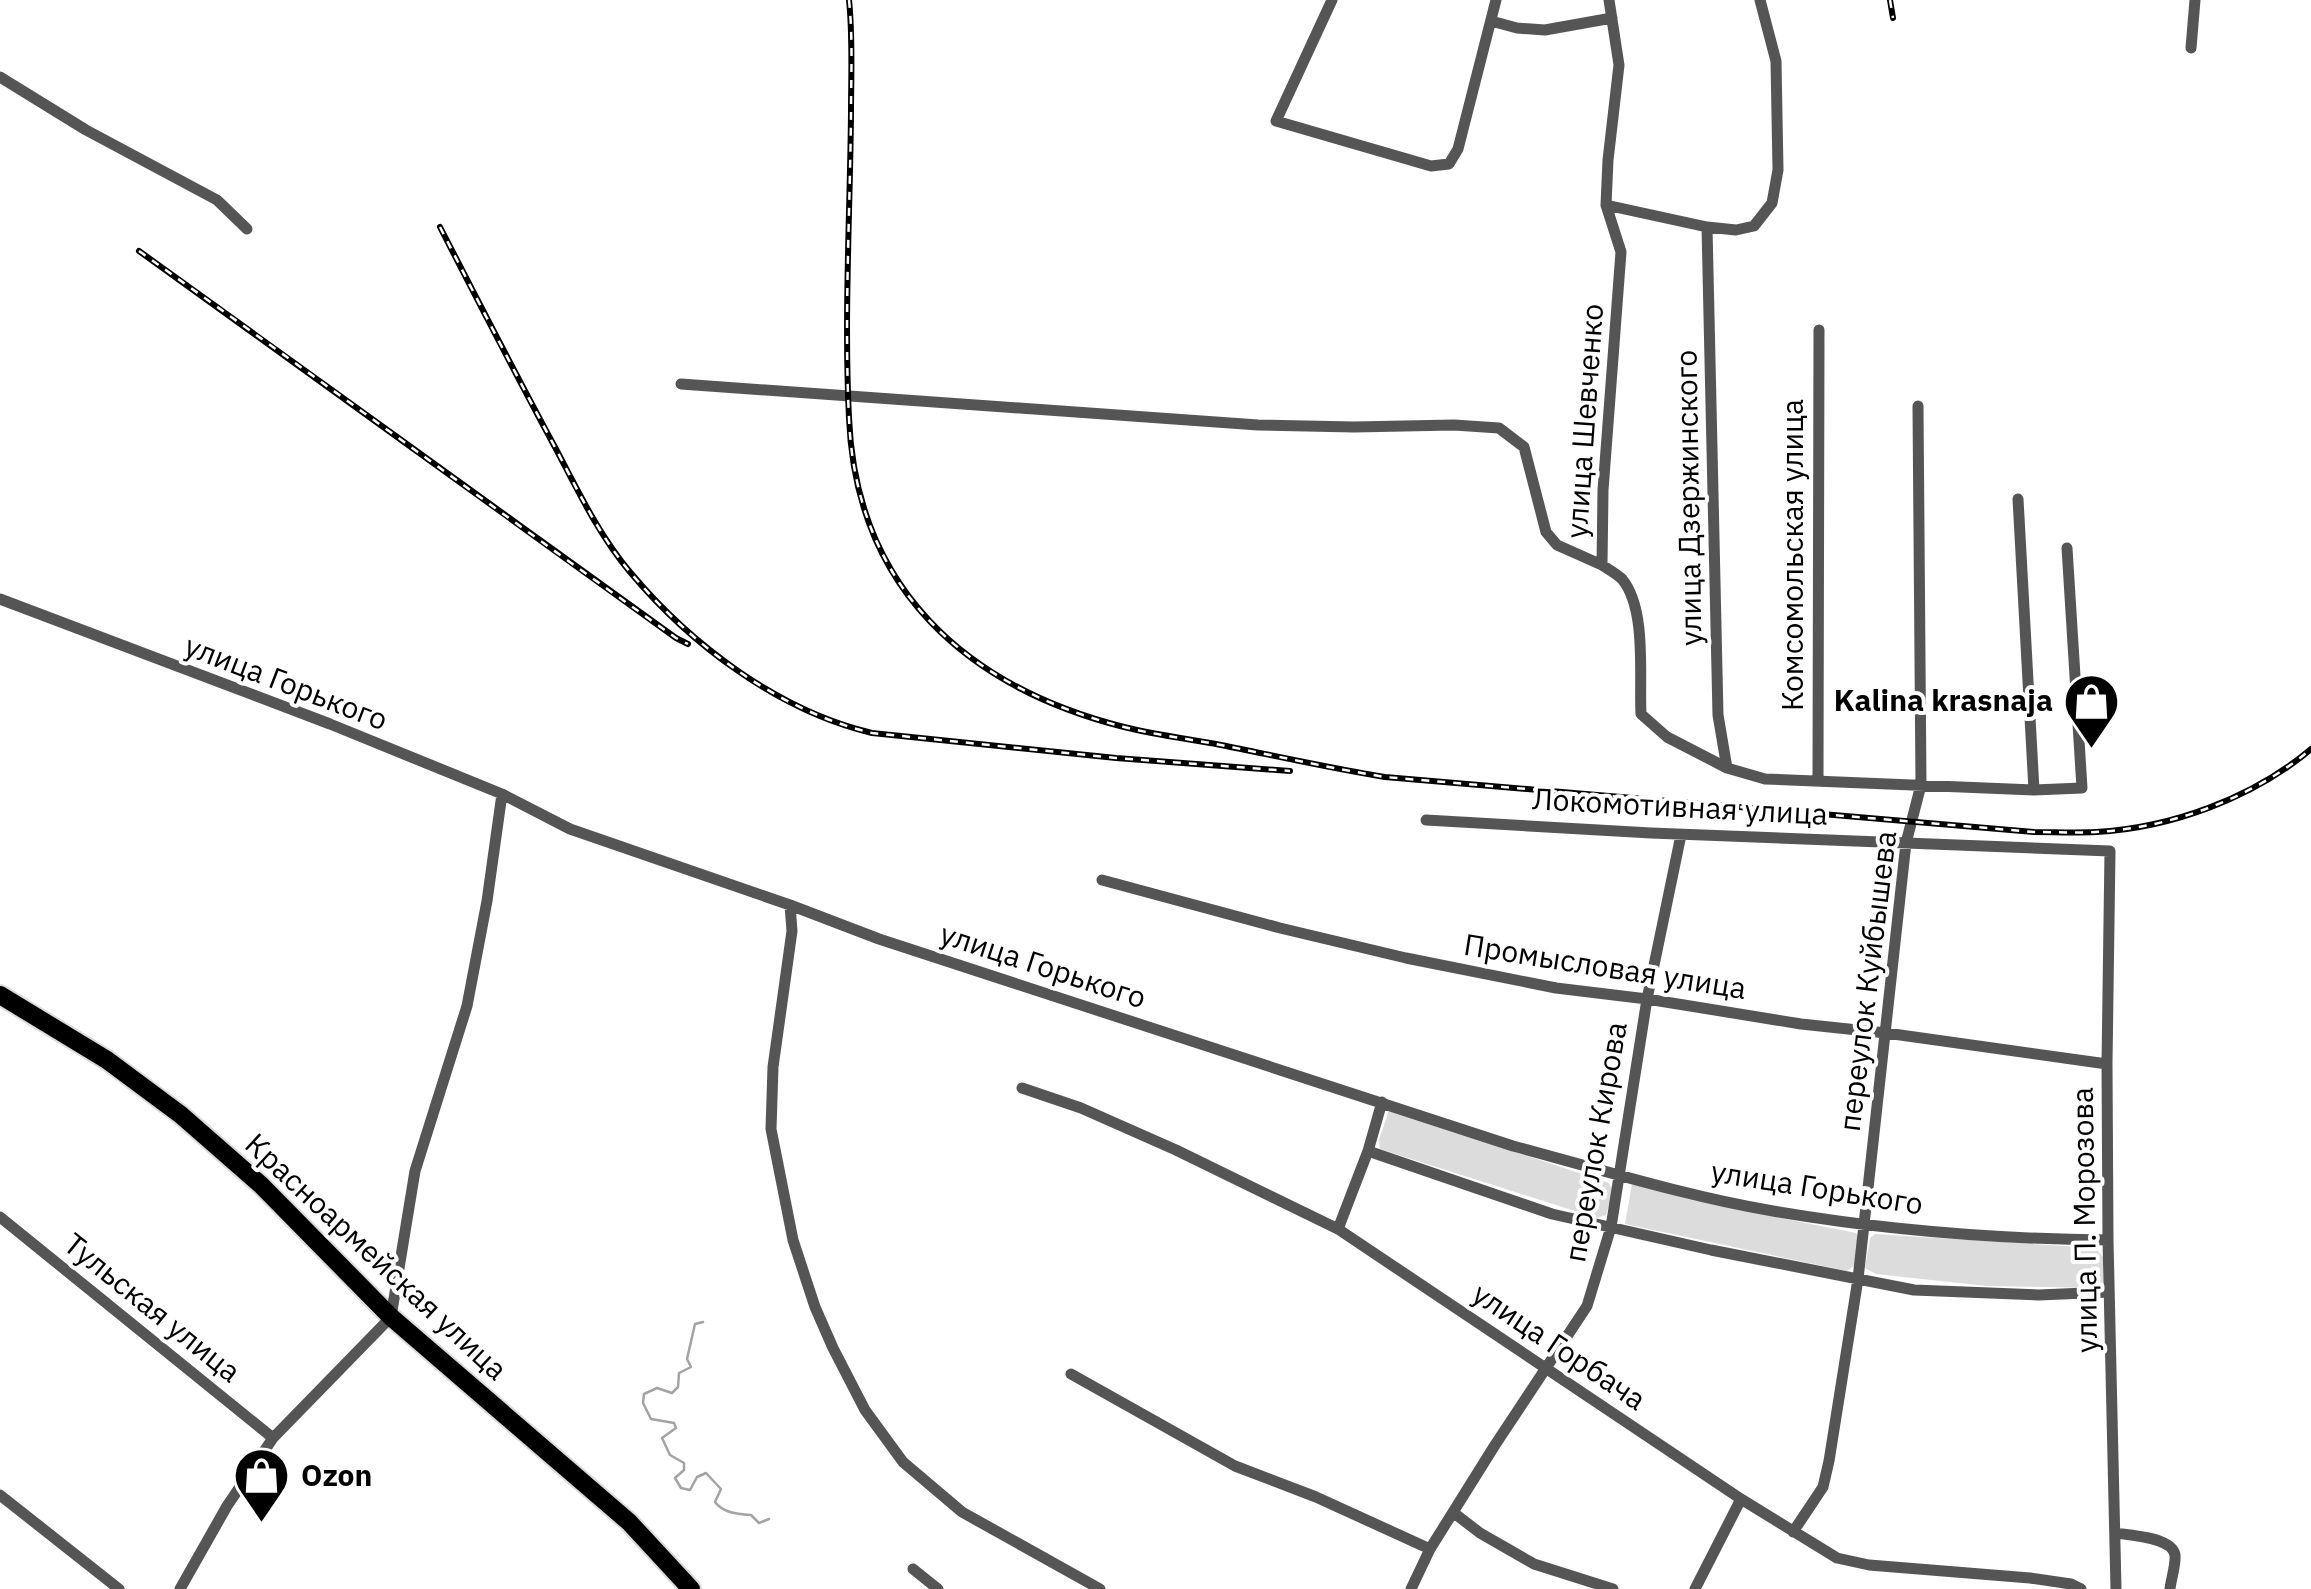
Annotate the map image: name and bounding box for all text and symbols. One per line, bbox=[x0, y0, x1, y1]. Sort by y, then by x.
street label: улица Шевченко bbox=[1556, 302, 1611, 539]
street label: улица Дзержинского bbox=[1665, 350, 1710, 646]
street label: Комсомольская улица bbox=[1772, 399, 1811, 711]
street label: улица Горького bbox=[180, 625, 393, 738]
shop icon: Kalina krasnaja bbox=[2062, 671, 2122, 750]
place label: Kalina krasnaja bbox=[1834, 680, 2053, 719]
street label: Локомотивная улица bbox=[1531, 778, 1829, 833]
street label: переулок Куйбышева bbox=[1829, 828, 1904, 1133]
street label: улица Горького bbox=[936, 913, 1151, 1016]
street label: Промысловая улица bbox=[1461, 924, 1749, 1007]
street label: переулок Кирова bbox=[1554, 1019, 1635, 1265]
street label: улица П. Морозова bbox=[2062, 1087, 2105, 1353]
street label: Красноармейская улица bbox=[238, 1124, 516, 1388]
street label: улица Горького bbox=[1708, 1151, 1926, 1223]
street label: Тульская улица bbox=[57, 1224, 249, 1390]
street label: улица Горбача bbox=[1465, 1273, 1654, 1418]
shop icon: Ozon bbox=[232, 1446, 292, 1525]
place label: Ozon bbox=[301, 1455, 372, 1494]

